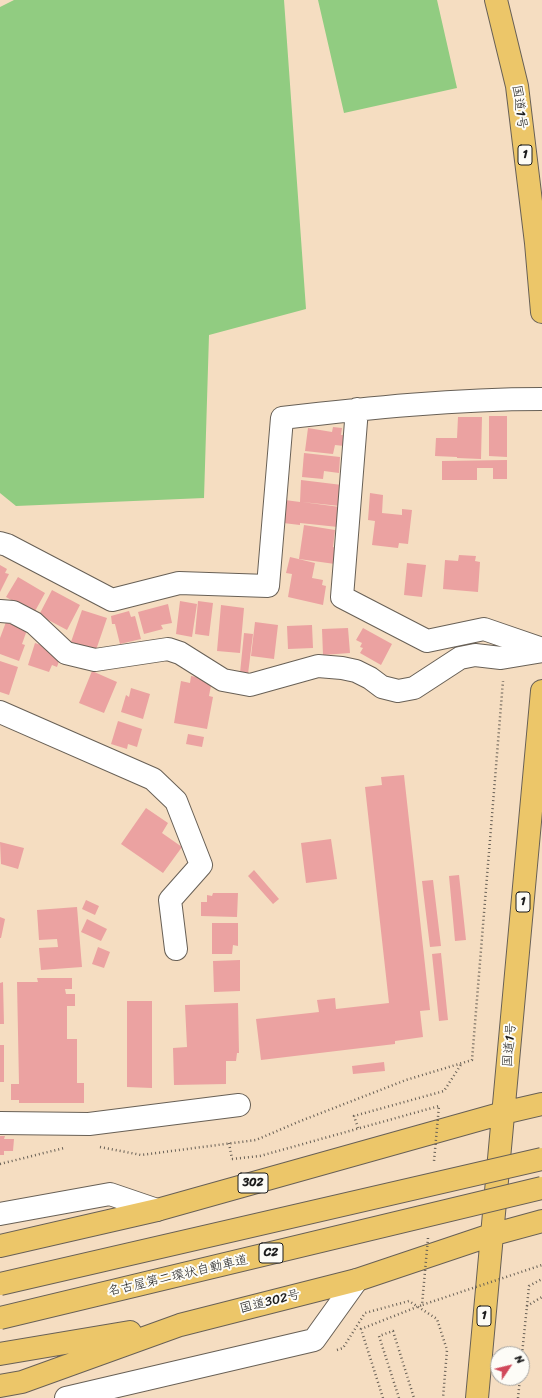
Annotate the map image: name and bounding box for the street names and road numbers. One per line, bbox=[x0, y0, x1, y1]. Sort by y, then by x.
street label: 国道1号 bbox=[508, 84, 530, 130]
road number: 1 bbox=[518, 145, 532, 165]
road number: 1 bbox=[516, 892, 530, 912]
street label: 国道1号 bbox=[500, 1022, 520, 1068]
road number: 302 bbox=[238, 1173, 268, 1193]
road number: C2 bbox=[259, 1243, 283, 1263]
street label: 名古屋第二環状自動車道 bbox=[107, 1252, 249, 1300]
street label: 国道302号 bbox=[238, 1287, 302, 1317]
road number: 1 bbox=[477, 1306, 491, 1326]

